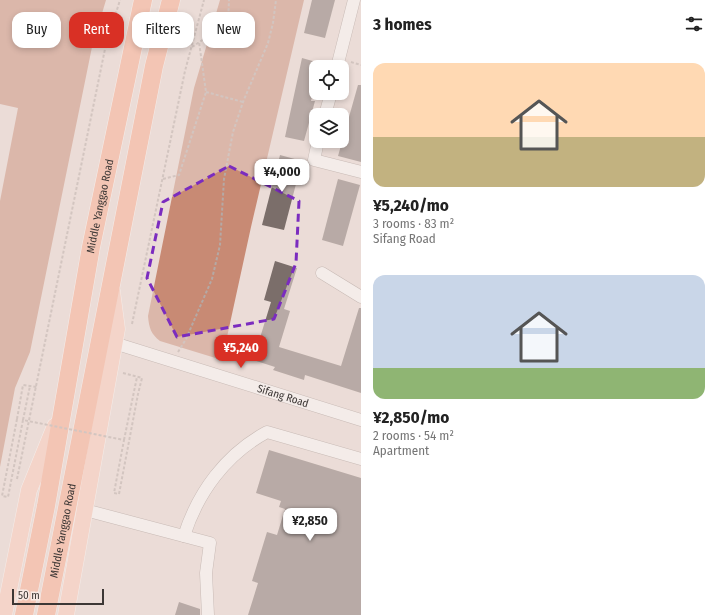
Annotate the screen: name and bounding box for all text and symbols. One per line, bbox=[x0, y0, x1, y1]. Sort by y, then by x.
chip: Buy bbox=[12, 12, 61, 48]
chip: Rent bbox=[69, 12, 124, 48]
chip: Filters bbox=[132, 12, 194, 48]
chip: New bbox=[202, 12, 255, 48]
icon: filters bbox=[683, 13, 705, 35]
text: 3 homes bbox=[373, 14, 432, 35]
map controls bbox=[309, 60, 349, 148]
button: locate bbox=[309, 60, 349, 100]
icon: home bbox=[503, 89, 575, 161]
button: layers bbox=[309, 108, 349, 148]
street label: Middle Yanggao Road bbox=[84, 158, 116, 254]
pin: ¥4,000 bbox=[249, 159, 315, 193]
text: ¥4,000 bbox=[263, 164, 301, 179]
text: ¥5,240/mo bbox=[373, 195, 449, 216]
text: 3 rooms · 83 m² bbox=[373, 216, 454, 231]
text: Sifang Road bbox=[373, 231, 436, 246]
icon: home bbox=[503, 301, 575, 373]
pin: ¥5,240 bbox=[208, 335, 274, 369]
text: ¥5,240 bbox=[223, 340, 259, 355]
street label: Sifang Road bbox=[256, 382, 310, 410]
text: ¥2,850/mo bbox=[373, 407, 449, 428]
text: 2 rooms · 54 m² bbox=[373, 428, 454, 443]
text: Apartment bbox=[373, 443, 429, 458]
street label: Middle Yanggao Road bbox=[47, 482, 78, 579]
pin: ¥2,850 bbox=[277, 508, 343, 542]
text: ¥2,850 bbox=[292, 513, 328, 528]
scale bar bbox=[12, 587, 104, 606]
text: 50 m bbox=[18, 589, 40, 602]

